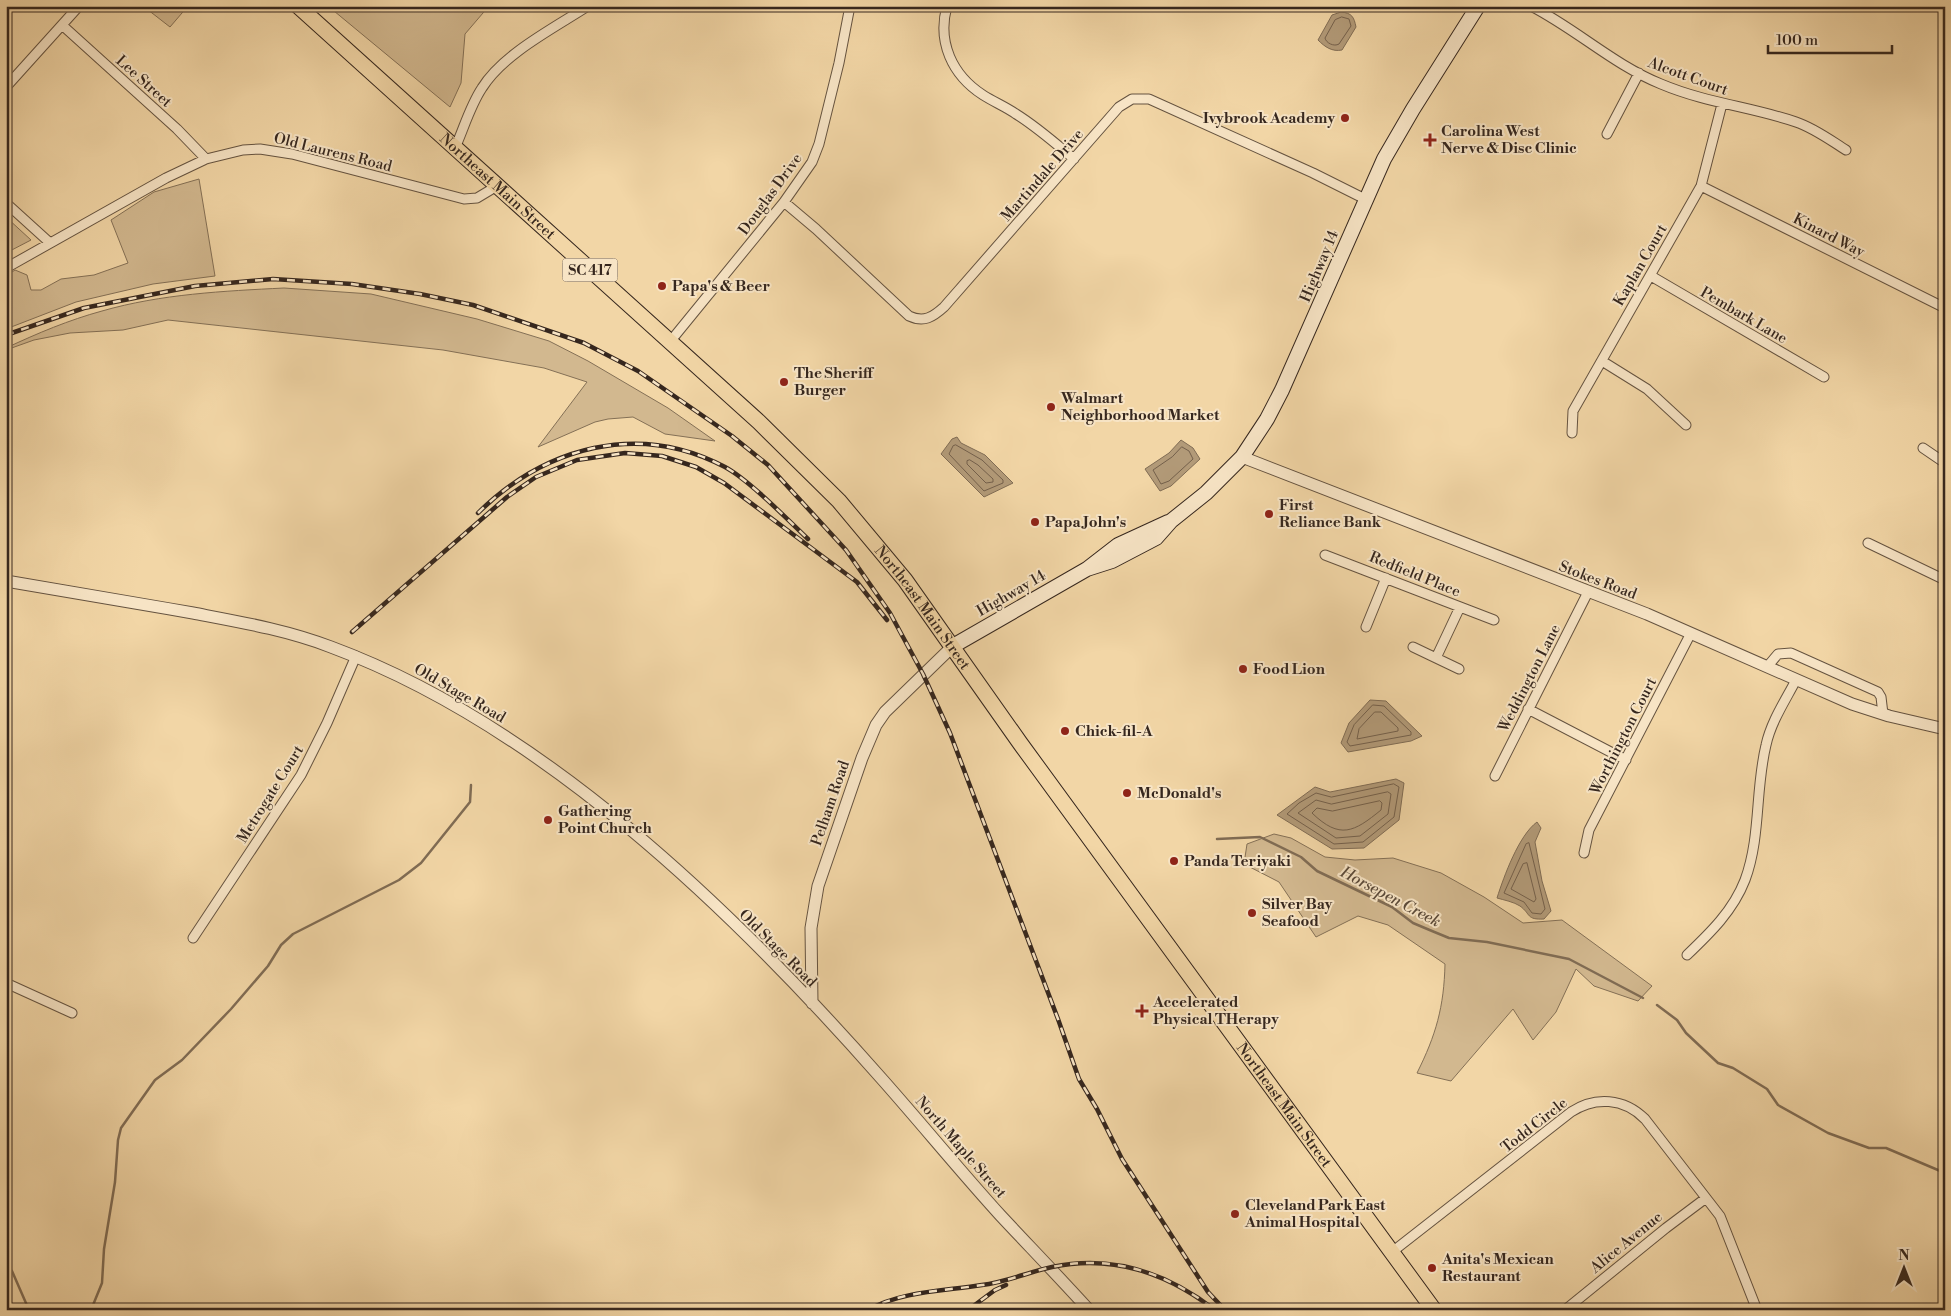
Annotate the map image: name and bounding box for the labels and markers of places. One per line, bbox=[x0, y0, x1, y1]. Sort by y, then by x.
place label: Ivybrook Academy bbox=[1203, 109, 1335, 128]
marker: Ivybrook Academy bbox=[1339, 112, 1351, 124]
place label: Carolina West Nerve & Disc Clinic bbox=[1441, 122, 1577, 158]
marker: Carolina West Nerve & Disc Clinic bbox=[1423, 133, 1437, 147]
place label: Papa's & Beer bbox=[672, 277, 770, 296]
marker: Papa's & Beer bbox=[656, 280, 668, 292]
place label: The Sheriff Burger bbox=[794, 364, 875, 400]
marker: The Sheriff Burger bbox=[778, 376, 790, 388]
place label: Walmart Neighborhood Market bbox=[1060, 389, 1220, 425]
marker: Walmart Neighborhood Market bbox=[1045, 401, 1057, 413]
place label: First Reliance Bank bbox=[1279, 496, 1382, 532]
marker: First Reliance Bank bbox=[1263, 508, 1275, 520]
place label: Papa John's bbox=[1045, 513, 1126, 532]
marker: Papa John's bbox=[1029, 516, 1041, 528]
place label: Food Lion bbox=[1253, 660, 1326, 679]
marker: Food Lion bbox=[1237, 663, 1249, 675]
place label: Chick-fil-A bbox=[1075, 722, 1153, 741]
marker: Chick-fil-A bbox=[1059, 725, 1071, 737]
place label: McDonald's bbox=[1137, 784, 1221, 803]
marker: McDonald's bbox=[1121, 787, 1133, 799]
place label: Gathering Point Church bbox=[558, 802, 652, 838]
marker: Gathering Point Church bbox=[542, 814, 554, 826]
place label: Panda Teriyaki bbox=[1184, 852, 1291, 871]
marker: Panda Teriyaki bbox=[1168, 855, 1180, 867]
place label: Silver Bay Seafood bbox=[1262, 895, 1333, 931]
marker: Silver Bay Seafood bbox=[1246, 907, 1258, 919]
place label: Accelerated Physical THerapy bbox=[1152, 993, 1279, 1029]
marker: Accelerated Physical THerapy bbox=[1135, 1004, 1149, 1018]
place label: Cleveland Park East Animal Hospital bbox=[1244, 1196, 1386, 1232]
marker: Cleveland Park East Animal Hospital bbox=[1229, 1208, 1241, 1220]
place label: Anita's Mexican Restaurant bbox=[1441, 1250, 1554, 1286]
marker: Anita's Mexican Restaurant bbox=[1426, 1262, 1438, 1274]

